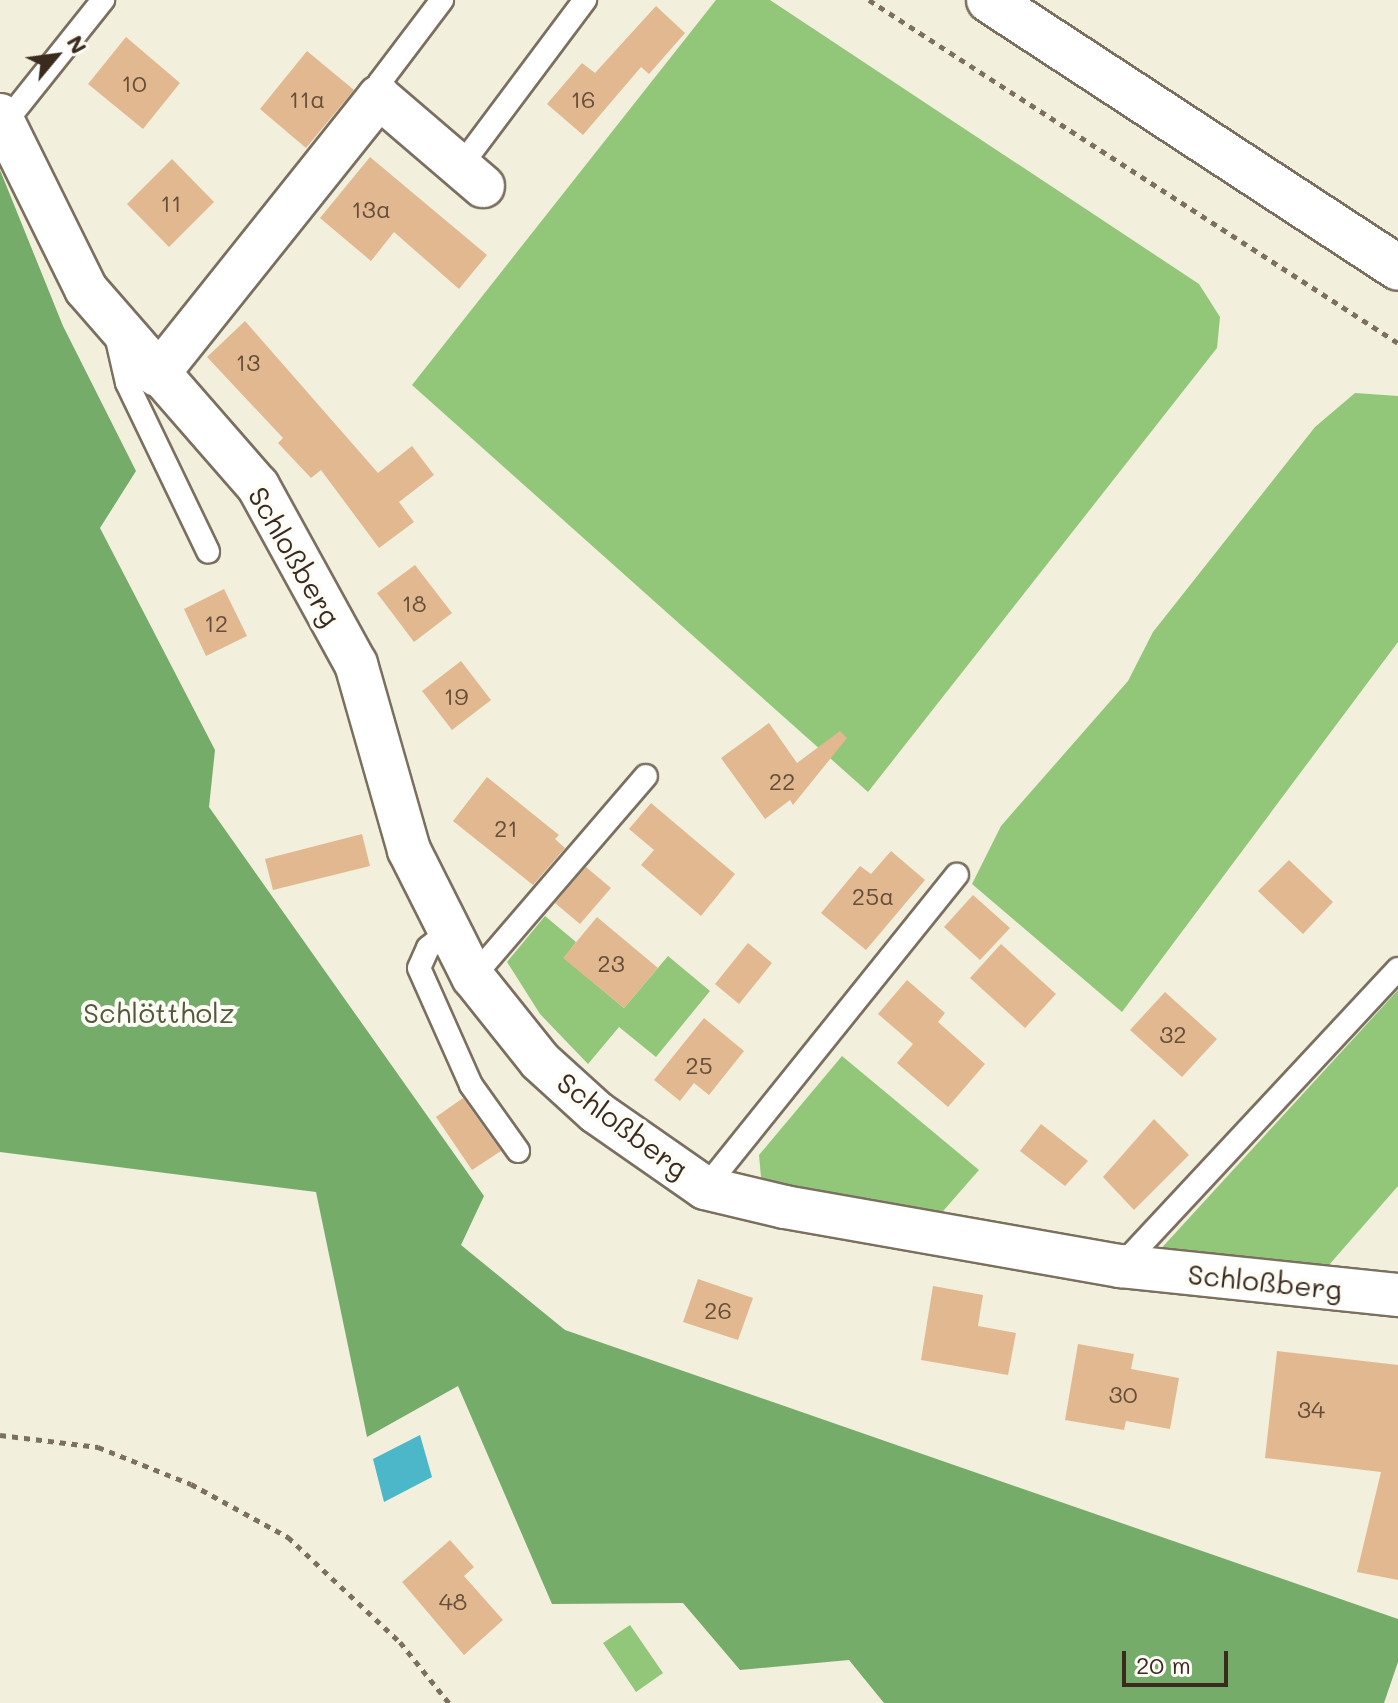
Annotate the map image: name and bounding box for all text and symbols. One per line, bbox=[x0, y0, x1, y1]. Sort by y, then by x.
north arrow bbox=[16, 16, 96, 96]
text: N bbox=[61, 30, 94, 58]
house number: 10 bbox=[121, 69, 147, 97]
house number: 11a bbox=[289, 85, 325, 113]
house number: 16 bbox=[570, 85, 596, 113]
house number: 11 bbox=[160, 189, 182, 217]
house number: 13a bbox=[351, 195, 391, 223]
house number: 13 bbox=[236, 348, 260, 376]
street label: Schloßberg bbox=[242, 481, 348, 631]
house number: 18 bbox=[401, 589, 427, 617]
house number: 12 bbox=[204, 609, 228, 637]
house number: 19 bbox=[444, 682, 468, 710]
house number: 22 bbox=[769, 767, 795, 795]
house number: 21 bbox=[494, 814, 518, 842]
house number: 25a bbox=[852, 882, 894, 910]
house number: 23 bbox=[597, 949, 625, 977]
park label: Schlöttholz bbox=[83, 995, 235, 1029]
house number: 32 bbox=[1159, 1020, 1187, 1048]
house number: 25 bbox=[685, 1051, 713, 1079]
street label: Schloßberg bbox=[551, 1065, 695, 1185]
street label: Schloßberg bbox=[1186, 1256, 1344, 1306]
house number: 26 bbox=[704, 1296, 732, 1324]
house number: 30 bbox=[1109, 1380, 1137, 1408]
house number: 34 bbox=[1297, 1395, 1325, 1423]
house number: 48 bbox=[439, 1587, 467, 1615]
scale bar bbox=[1126, 1635, 1232, 1685]
text: 20 m bbox=[1136, 1649, 1191, 1680]

